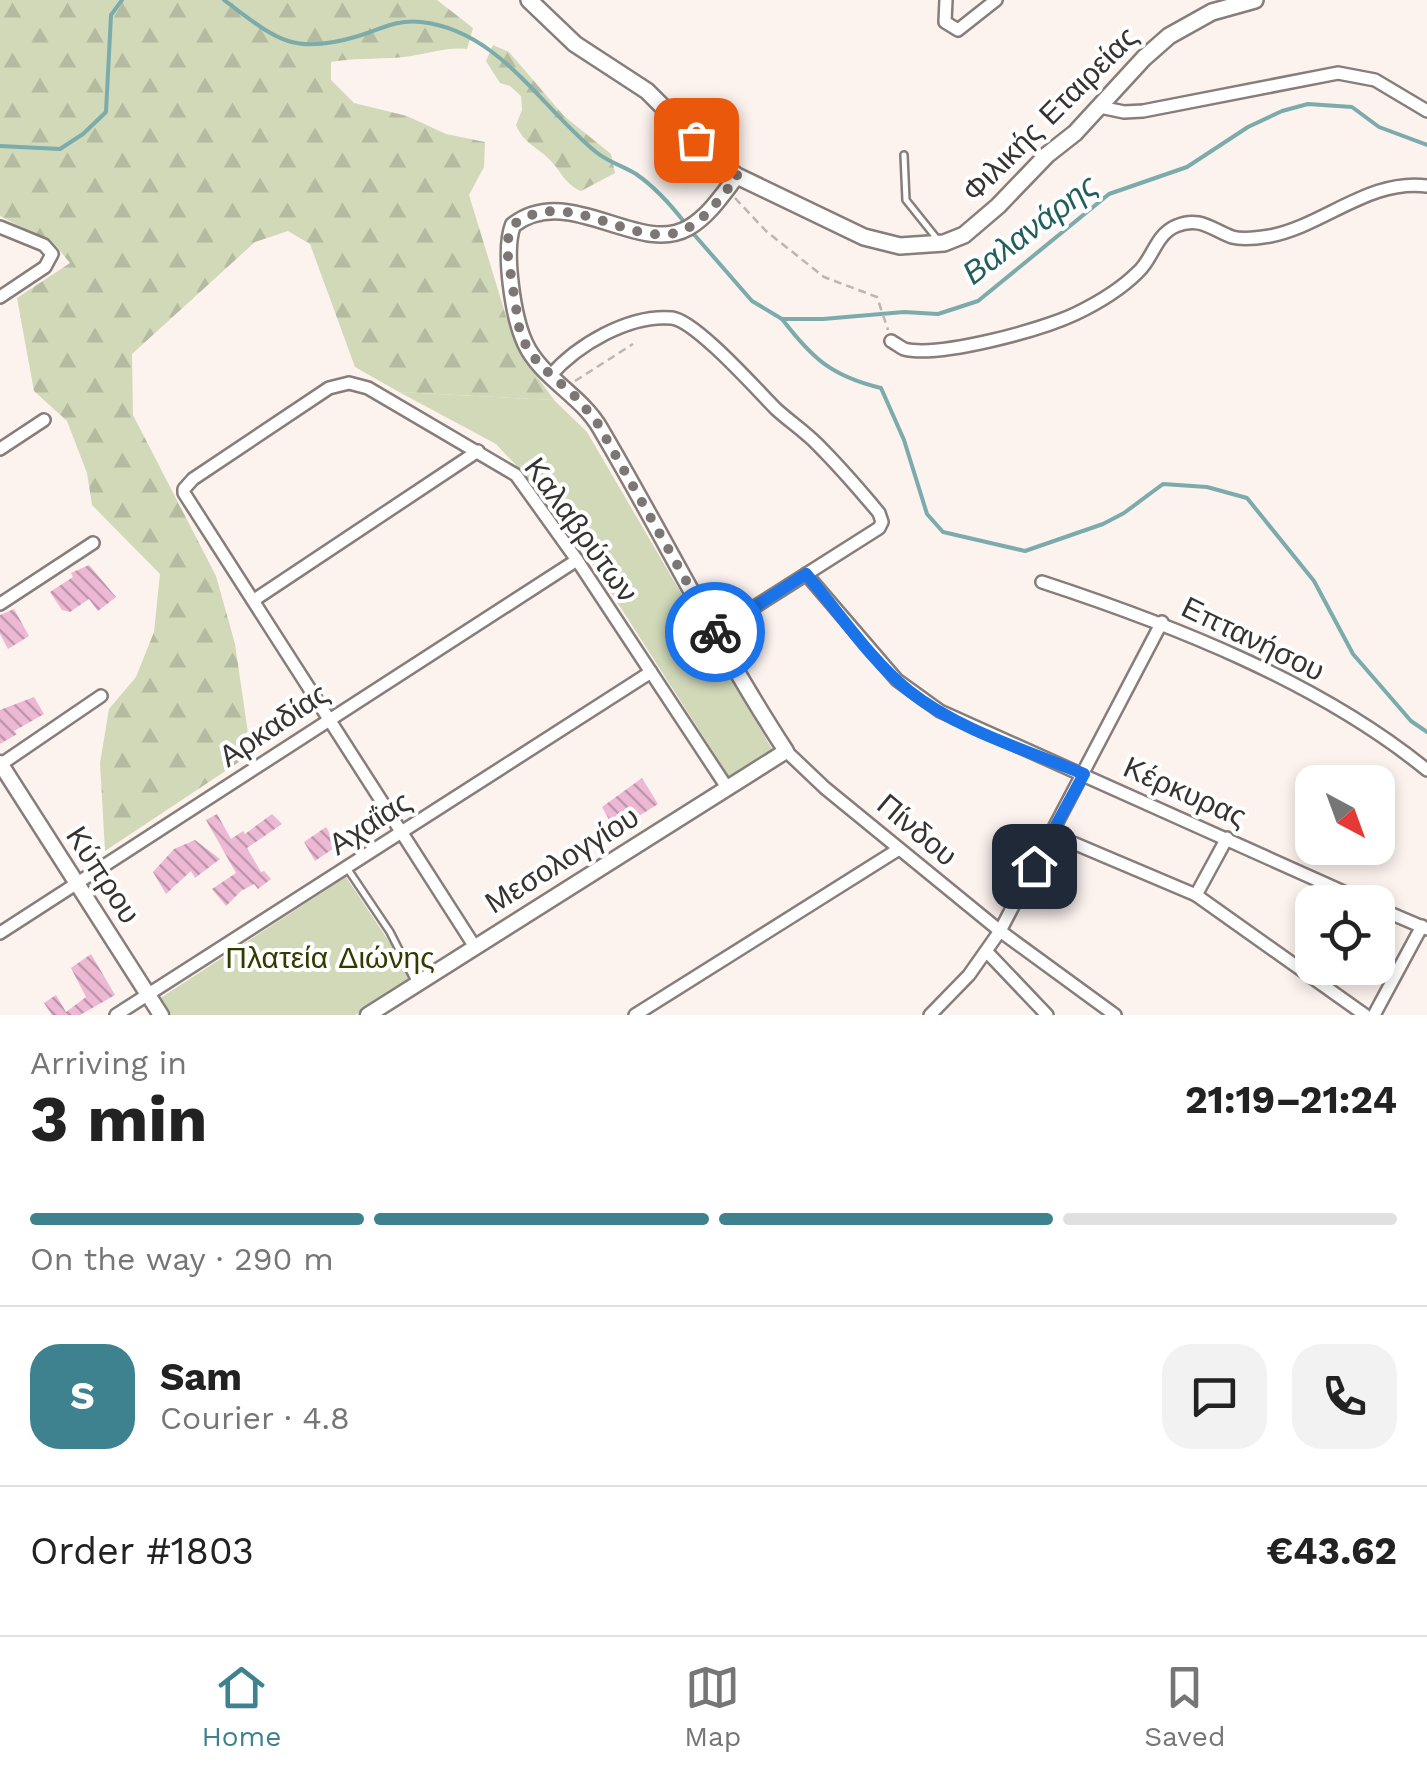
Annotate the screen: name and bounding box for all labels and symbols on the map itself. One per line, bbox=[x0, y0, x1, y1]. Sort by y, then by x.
street label: Φιλικής Εταιρείας bbox=[955, 19, 1144, 208]
pin bbox=[654, 98, 739, 183]
water label: Βαλανάρης bbox=[955, 166, 1105, 292]
street label: Καλαβρύτων bbox=[517, 451, 645, 609]
courier bbox=[665, 582, 765, 682]
street label: Επτανήσου bbox=[1176, 589, 1330, 688]
street label: Αρκαδίας bbox=[212, 675, 335, 774]
street label: Κέρκυρας bbox=[1118, 749, 1252, 834]
north arrow bbox=[1295, 765, 1395, 865]
street label: Αχαΐας bbox=[322, 783, 417, 862]
street label: Πίνδου bbox=[870, 786, 964, 873]
street label: Μεσολογγίου bbox=[479, 799, 645, 921]
street label: Κύπρου bbox=[59, 820, 148, 930]
pin bbox=[992, 824, 1077, 909]
park label: Πλατεία Διώνης bbox=[225, 940, 435, 975]

